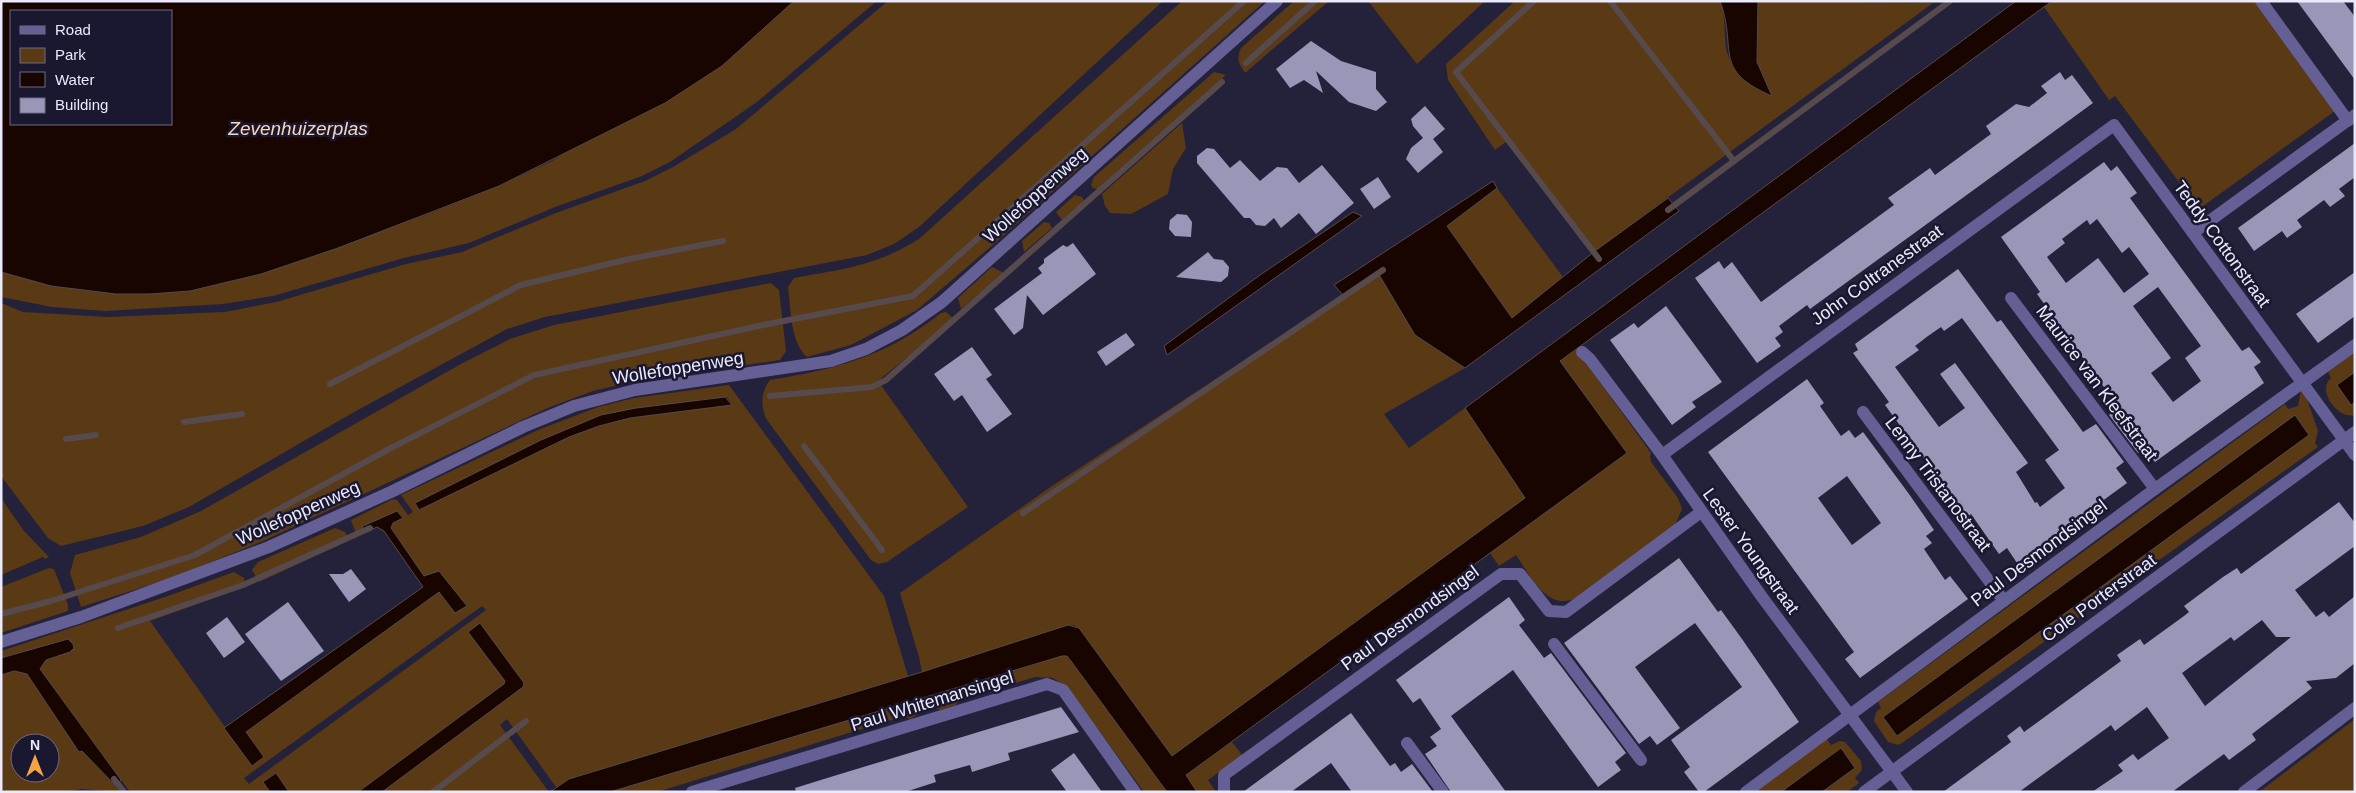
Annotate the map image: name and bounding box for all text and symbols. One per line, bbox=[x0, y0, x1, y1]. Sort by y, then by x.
legend bbox=[10, 10, 172, 125]
text: Road bbox=[55, 21, 91, 38]
text: Park bbox=[55, 46, 86, 63]
text: Water bbox=[55, 71, 94, 88]
text: Building bbox=[55, 96, 108, 113]
water label: Zevenhuizerplas bbox=[227, 118, 368, 139]
street label: Wollefoppenweg bbox=[979, 143, 1091, 247]
street label: Teddy Cottonstraat bbox=[2170, 177, 2274, 311]
street label: John Coltranestraat bbox=[1808, 221, 1946, 329]
street label: Maurice van Kleefstraat bbox=[2032, 301, 2162, 465]
street label: Wollefoppenweg bbox=[611, 348, 745, 388]
street label: Lenny Tristanostraat bbox=[1881, 413, 1995, 555]
street label: Wollefoppenweg bbox=[233, 477, 363, 549]
street label: Lester Youngstraat bbox=[1699, 484, 1803, 618]
street label: Paul Desmondsingel bbox=[1967, 495, 2111, 611]
street label: Cole Porterstraat bbox=[2038, 550, 2160, 646]
street label: Paul Desmondsingel bbox=[1337, 561, 1483, 675]
street label: Paul Whitemansingel bbox=[848, 667, 1016, 735]
north arrow bbox=[10, 733, 60, 783]
text: N bbox=[30, 737, 40, 753]

